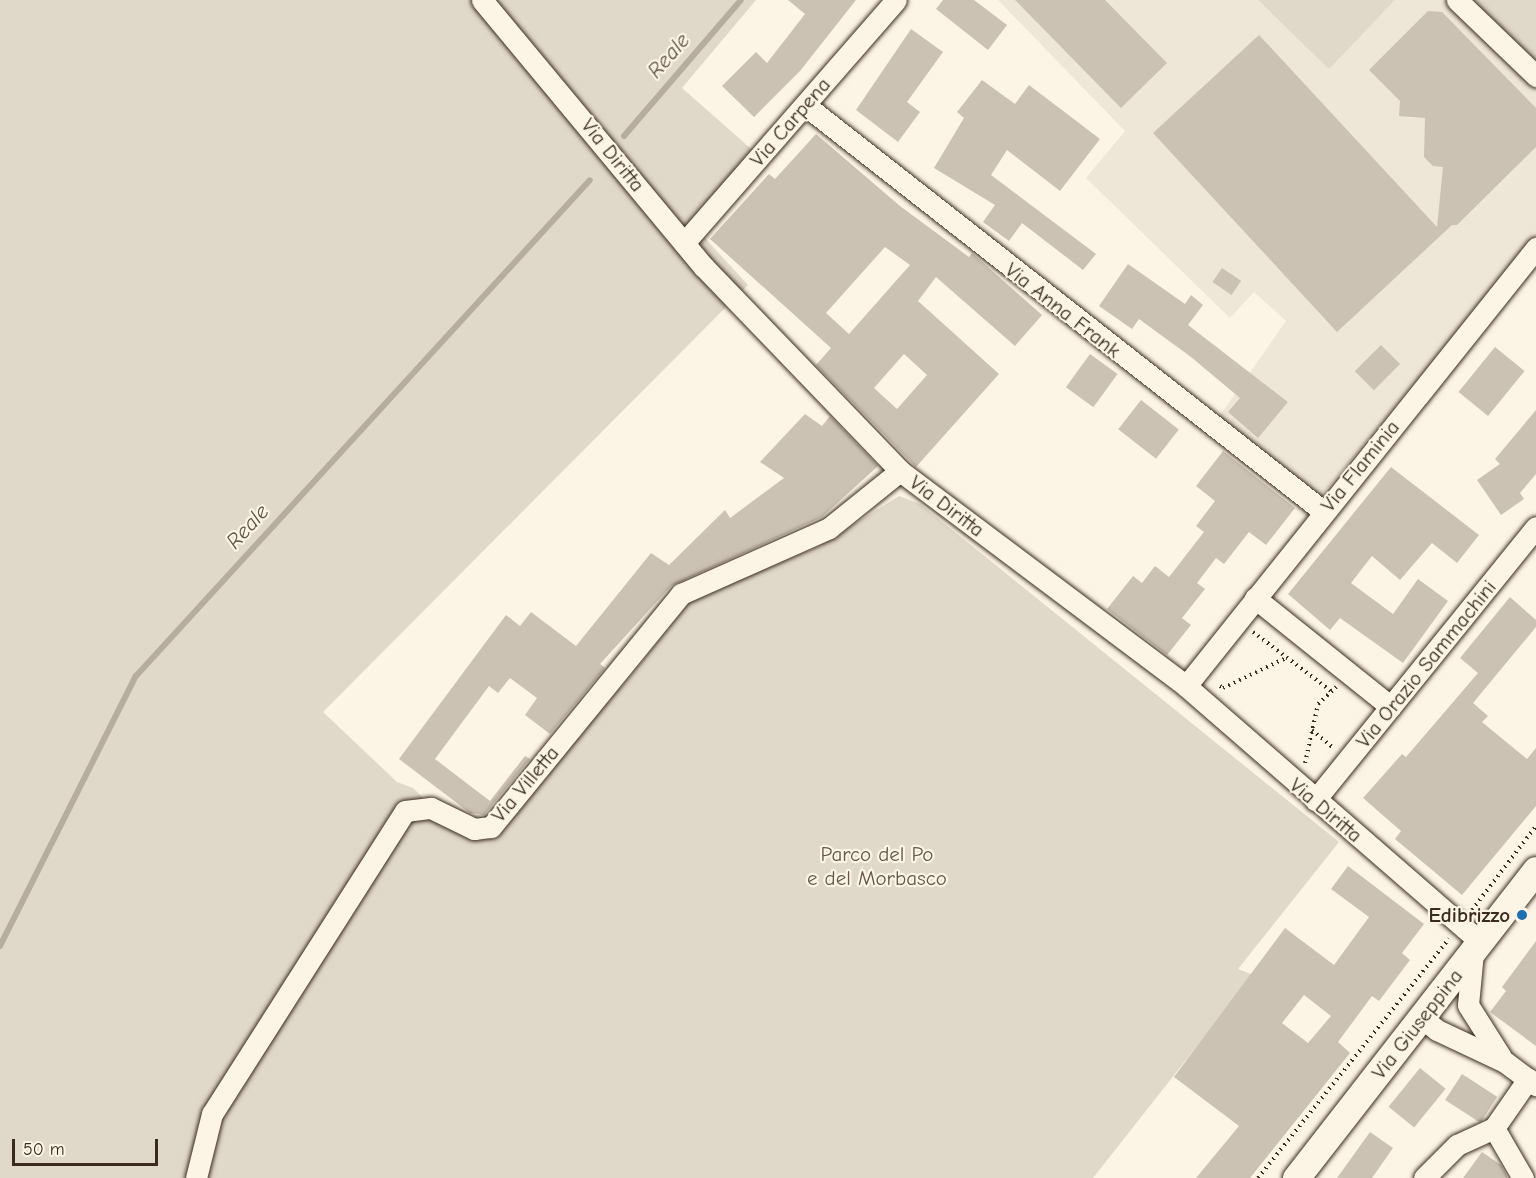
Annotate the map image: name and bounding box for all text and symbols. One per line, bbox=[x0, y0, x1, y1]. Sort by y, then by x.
water label: Reale bbox=[642, 28, 696, 84]
street label: Via Carpena bbox=[744, 72, 836, 172]
street label: Via Diritta bbox=[576, 113, 650, 197]
street label: Via Anna Frank bbox=[1000, 257, 1126, 363]
street label: Via Flaminia bbox=[1315, 415, 1405, 517]
street label: Via Diritta bbox=[905, 470, 989, 542]
water label: Reale bbox=[221, 499, 275, 555]
street label: Via Orazio Sammachini bbox=[1351, 575, 1501, 753]
street label: Via Villetta bbox=[486, 741, 564, 827]
street label: Via Diritta bbox=[1285, 772, 1367, 848]
park label: Parco del Po e del Morbasco bbox=[807, 841, 947, 891]
place label: Edibrizzo bbox=[1428, 902, 1510, 928]
marker: Edibrizzo bbox=[1515, 908, 1529, 922]
street label: Via Giuseppina bbox=[1366, 964, 1468, 1084]
scale bar bbox=[15, 1127, 160, 1165]
text: 50 m bbox=[23, 1139, 65, 1160]

